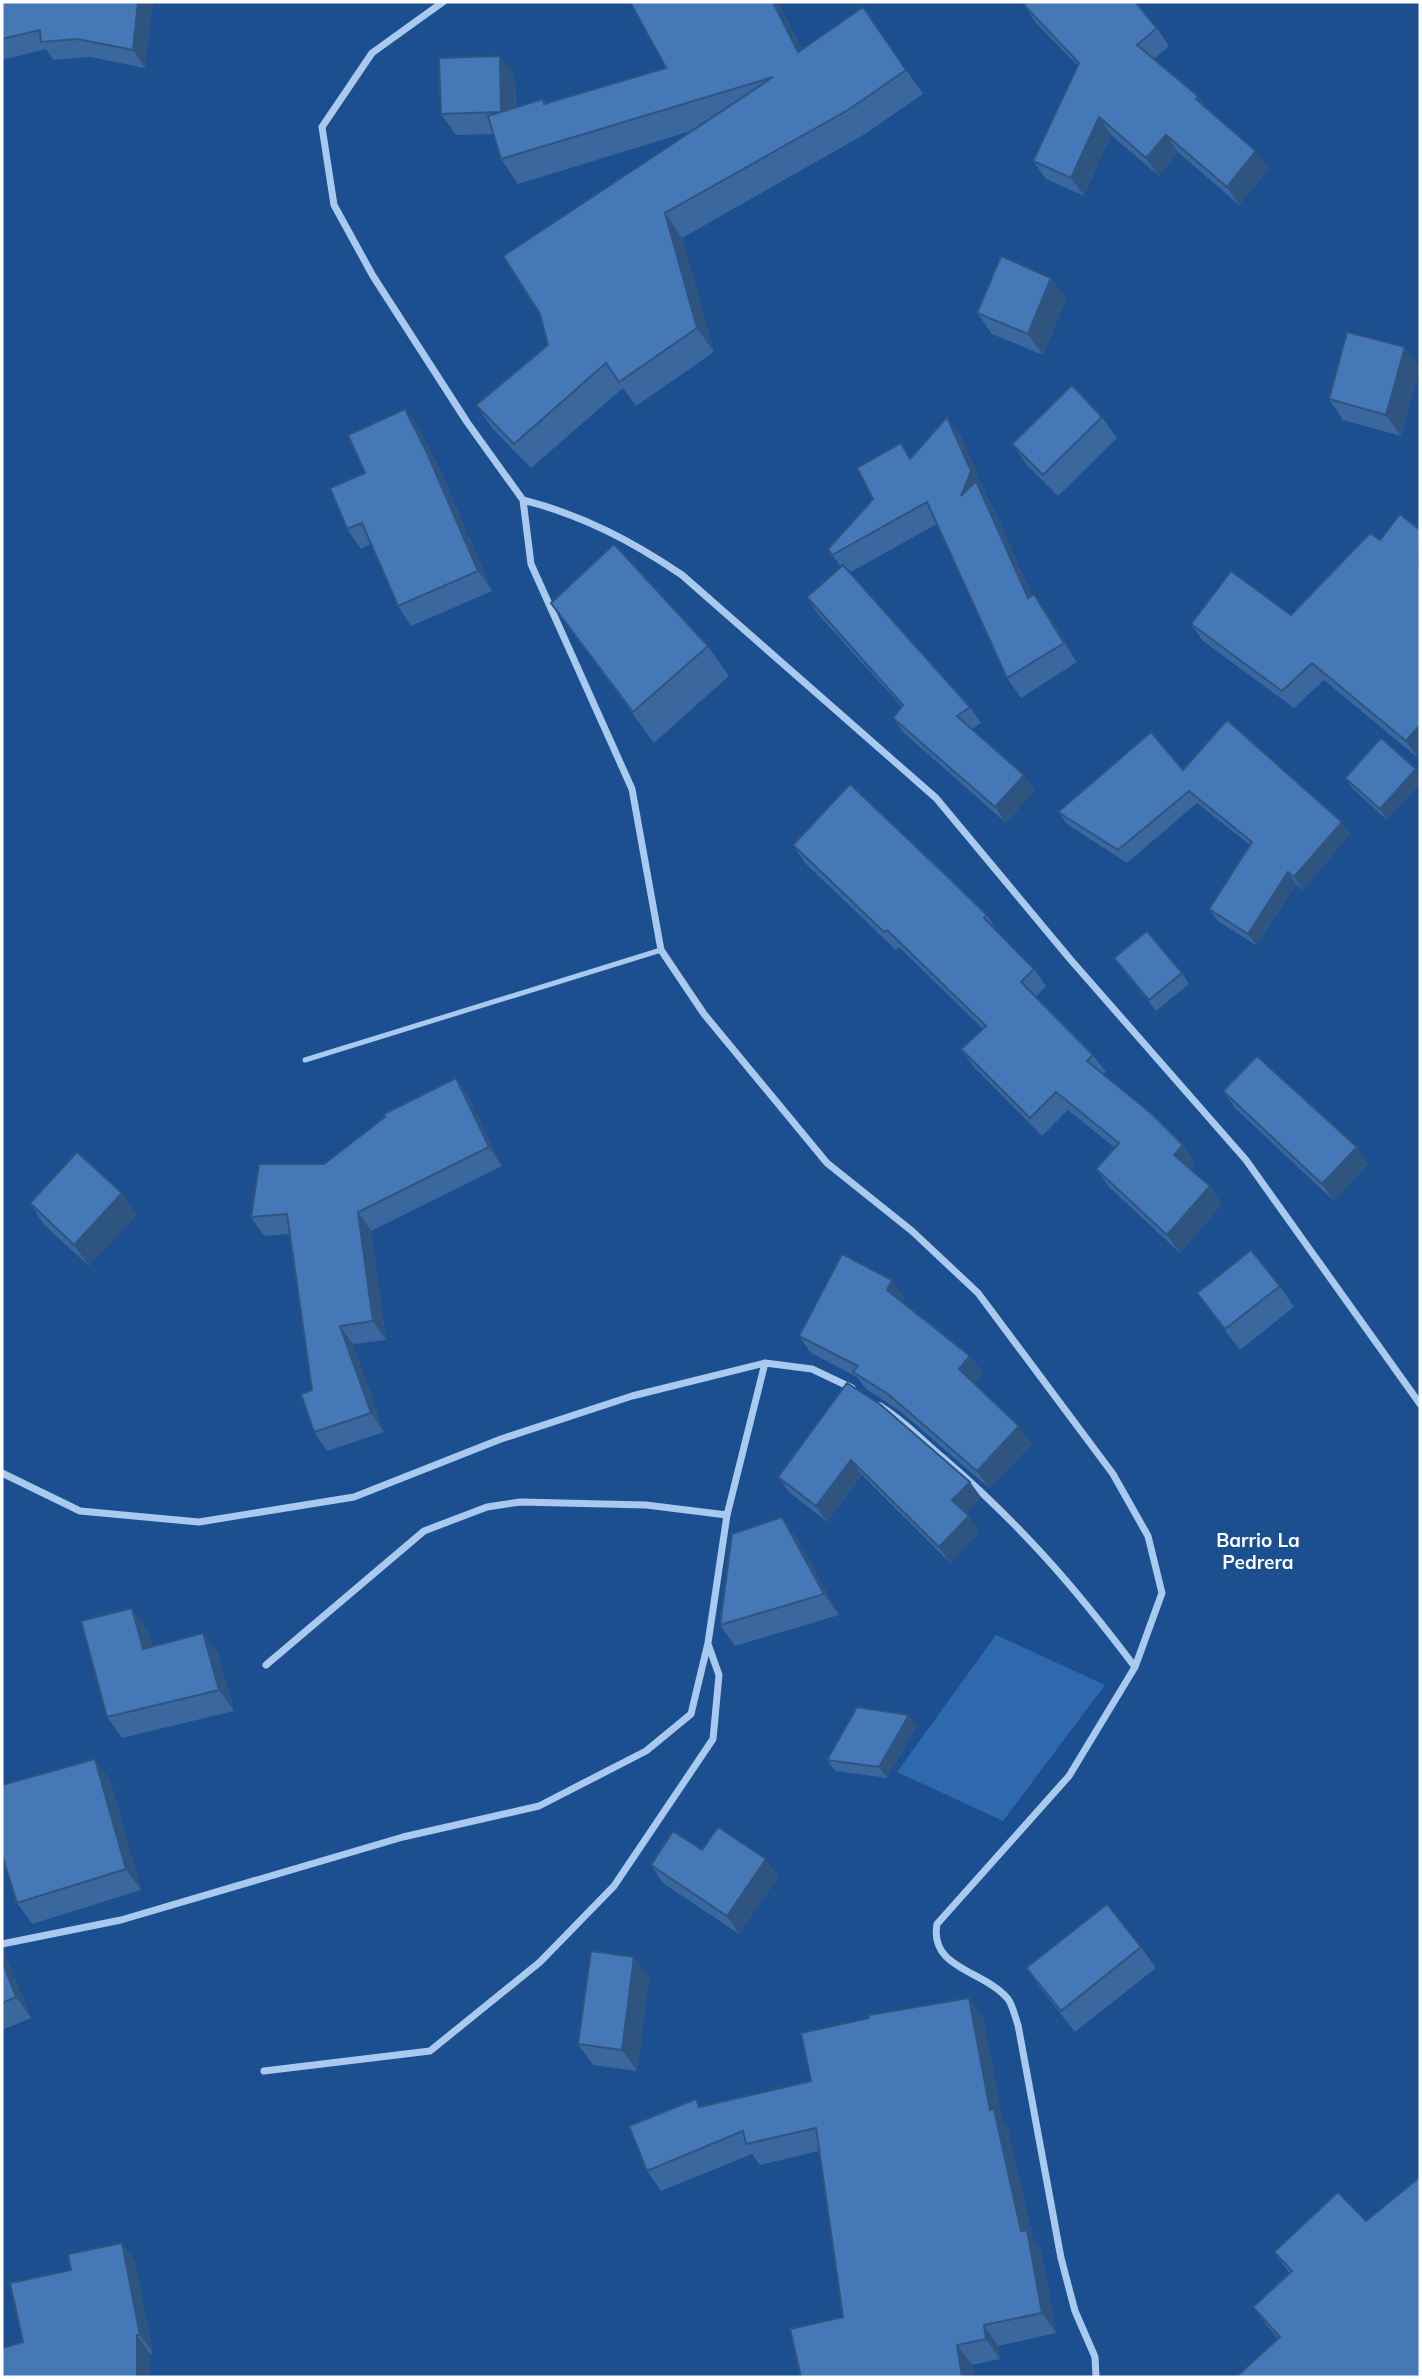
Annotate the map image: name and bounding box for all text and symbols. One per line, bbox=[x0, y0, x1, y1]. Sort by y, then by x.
district label: Barrio La Pedrera bbox=[1216, 1528, 1300, 1574]

